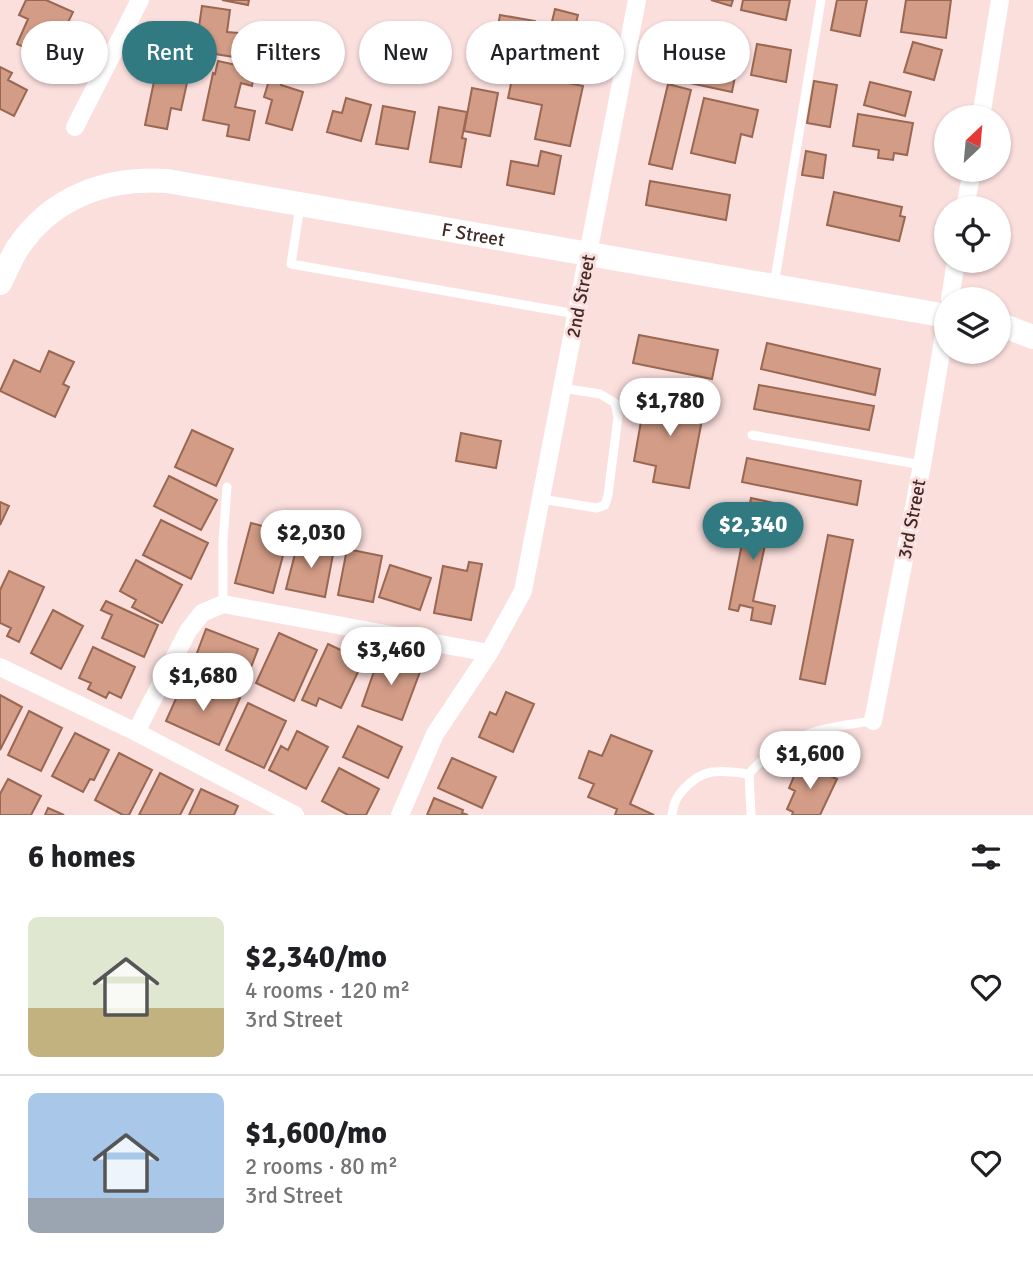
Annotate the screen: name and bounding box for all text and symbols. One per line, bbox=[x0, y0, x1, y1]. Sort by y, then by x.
chip: Buy bbox=[21, 21, 108, 84]
chip: Rent bbox=[122, 21, 217, 84]
chip: Filters bbox=[231, 21, 345, 84]
chip: New bbox=[359, 21, 452, 84]
chip: Apartment bbox=[466, 21, 624, 84]
chip: House bbox=[638, 21, 750, 84]
north arrow bbox=[934, 105, 1012, 182]
map controls bbox=[934, 105, 1011, 364]
button: locate bbox=[934, 196, 1011, 273]
street label: F Street bbox=[440, 218, 507, 252]
street label: 2nd Street bbox=[561, 252, 601, 340]
button: layers bbox=[934, 287, 1011, 364]
pin: $1,780 bbox=[613, 378, 727, 438]
text: $1,780 bbox=[636, 386, 704, 415]
street label: 3rd Street bbox=[892, 477, 932, 561]
pin: $2,340 bbox=[696, 503, 810, 562]
pin: $2,030 bbox=[254, 510, 368, 570]
text: $2,340 bbox=[719, 510, 787, 539]
text: $2,030 bbox=[277, 518, 345, 547]
pin: $3,460 bbox=[334, 628, 448, 687]
text: $3,460 bbox=[357, 635, 425, 664]
pin: $1,680 bbox=[146, 654, 260, 713]
text: $1,680 bbox=[169, 661, 237, 690]
pin: $1,600 bbox=[753, 732, 867, 791]
text: $1,600 bbox=[776, 739, 844, 768]
icon: filters bbox=[967, 838, 1005, 876]
text: 6 homes bbox=[28, 839, 135, 876]
text: $2,340/mo bbox=[245, 939, 387, 976]
icon: home bbox=[84, 945, 168, 1029]
icon: heart bbox=[967, 968, 1005, 1006]
text: 4 rooms · 120 m² bbox=[245, 976, 410, 1005]
text: 3rd Street bbox=[245, 1005, 343, 1034]
text: $1,600/mo bbox=[245, 1115, 387, 1152]
icon: home bbox=[84, 1121, 168, 1205]
icon: heart bbox=[967, 1144, 1005, 1182]
text: 2 rooms · 80 m² bbox=[245, 1152, 398, 1181]
text: 3rd Street bbox=[245, 1181, 343, 1210]

